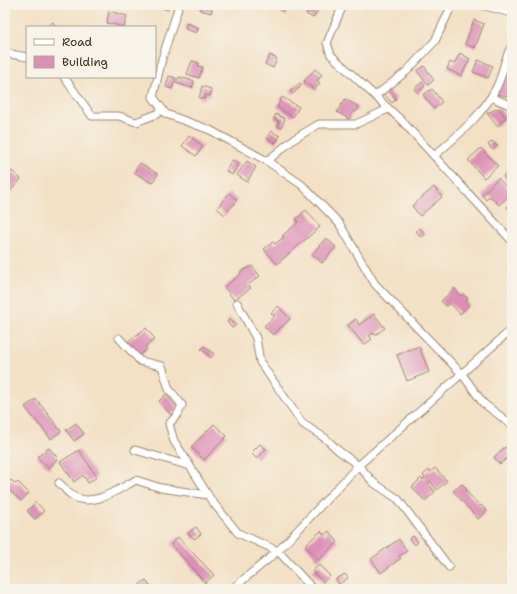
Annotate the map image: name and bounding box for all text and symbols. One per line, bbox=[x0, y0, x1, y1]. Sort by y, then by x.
legend bbox=[26, 26, 156, 78]
text: Road bbox=[62, 34, 93, 50]
text: Building bbox=[62, 54, 108, 70]

